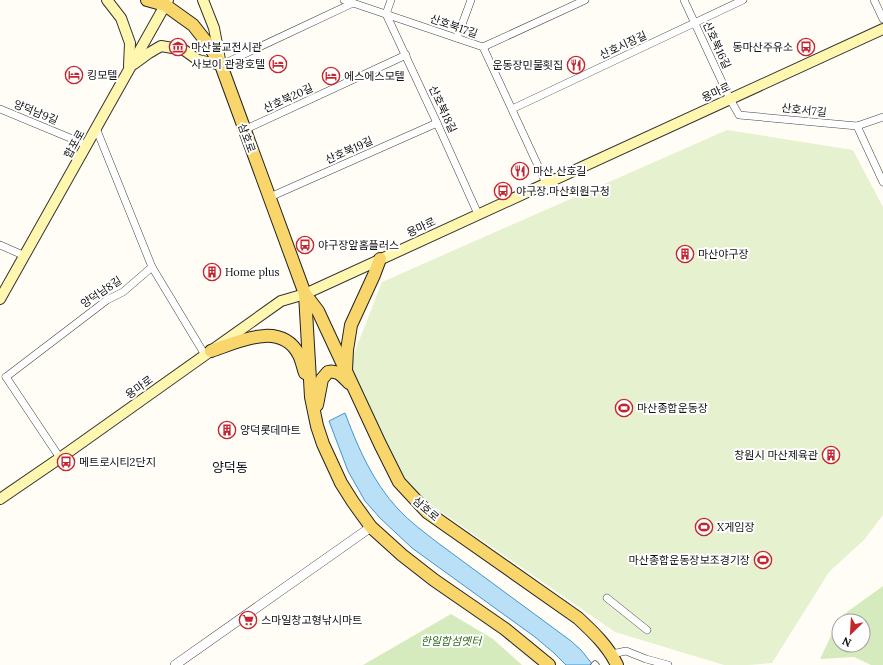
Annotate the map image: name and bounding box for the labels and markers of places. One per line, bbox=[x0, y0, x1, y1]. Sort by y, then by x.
museum icon: 마산불교전시관 bbox=[168, 37, 188, 57]
bus stop icon: 동마산주유소 bbox=[796, 37, 816, 57]
place label: 마산불교전시관 bbox=[191, 40, 262, 54]
place label: 동마산주유소 bbox=[732, 40, 793, 54]
hotel icon: 사보이 관광호텔 bbox=[268, 54, 288, 74]
restaurant icon: 운동장민물횟집 bbox=[566, 55, 586, 75]
place label: 사보이 관광호텔 bbox=[191, 57, 265, 71]
place label: 운동장민물횟집 bbox=[492, 58, 563, 72]
hotel icon: 킹모텔 bbox=[64, 65, 84, 85]
hotel icon: 에스에스모텔 bbox=[321, 66, 341, 86]
place label: 킹모텔 bbox=[87, 68, 117, 82]
place label: 에스에스모텔 bbox=[344, 69, 405, 83]
restaurant icon: 마산 산호길 bbox=[510, 161, 530, 181]
place label: 마산 산호길 bbox=[533, 164, 587, 178]
bus stop icon: 야구장.마산회원구청 bbox=[493, 181, 513, 201]
place label: 야구장.마산회원구청 bbox=[516, 184, 610, 198]
bus stop icon: 야구장앞홈플러스 bbox=[295, 235, 315, 255]
place label: 야구장앞홈플러스 bbox=[318, 238, 399, 252]
building icon: 마산야구장 bbox=[675, 244, 695, 264]
place label: 마산야구장 bbox=[698, 247, 749, 261]
building icon: Home plus bbox=[202, 262, 222, 282]
place label: Home plus bbox=[225, 265, 280, 279]
sports icon: 마산종합운동장 bbox=[614, 398, 634, 418]
place label: 마산종합운동장 bbox=[637, 401, 708, 415]
building icon: 양덕롯데마트 bbox=[217, 420, 237, 440]
place label: 양덕롯데마트 bbox=[240, 423, 301, 437]
building icon: 창원시 마산제육관 bbox=[821, 445, 841, 465]
place label: 창원시 마산제육관 bbox=[734, 448, 818, 462]
bus stop icon: 메트로시티2단지 bbox=[56, 452, 76, 472]
place label: 메트로시티2단지 bbox=[79, 455, 156, 469]
sports icon: X게임장 bbox=[694, 517, 714, 537]
place label: X게임장 bbox=[717, 520, 755, 534]
sports icon: 마산종합운동장보조경기장 bbox=[753, 550, 773, 570]
place label: 마산종합운동장보조경기장 bbox=[629, 553, 750, 567]
supermarket icon: 스마일창고형낚시마트 bbox=[238, 610, 258, 630]
place label: 스마일창고형낚시마트 bbox=[261, 613, 362, 627]

